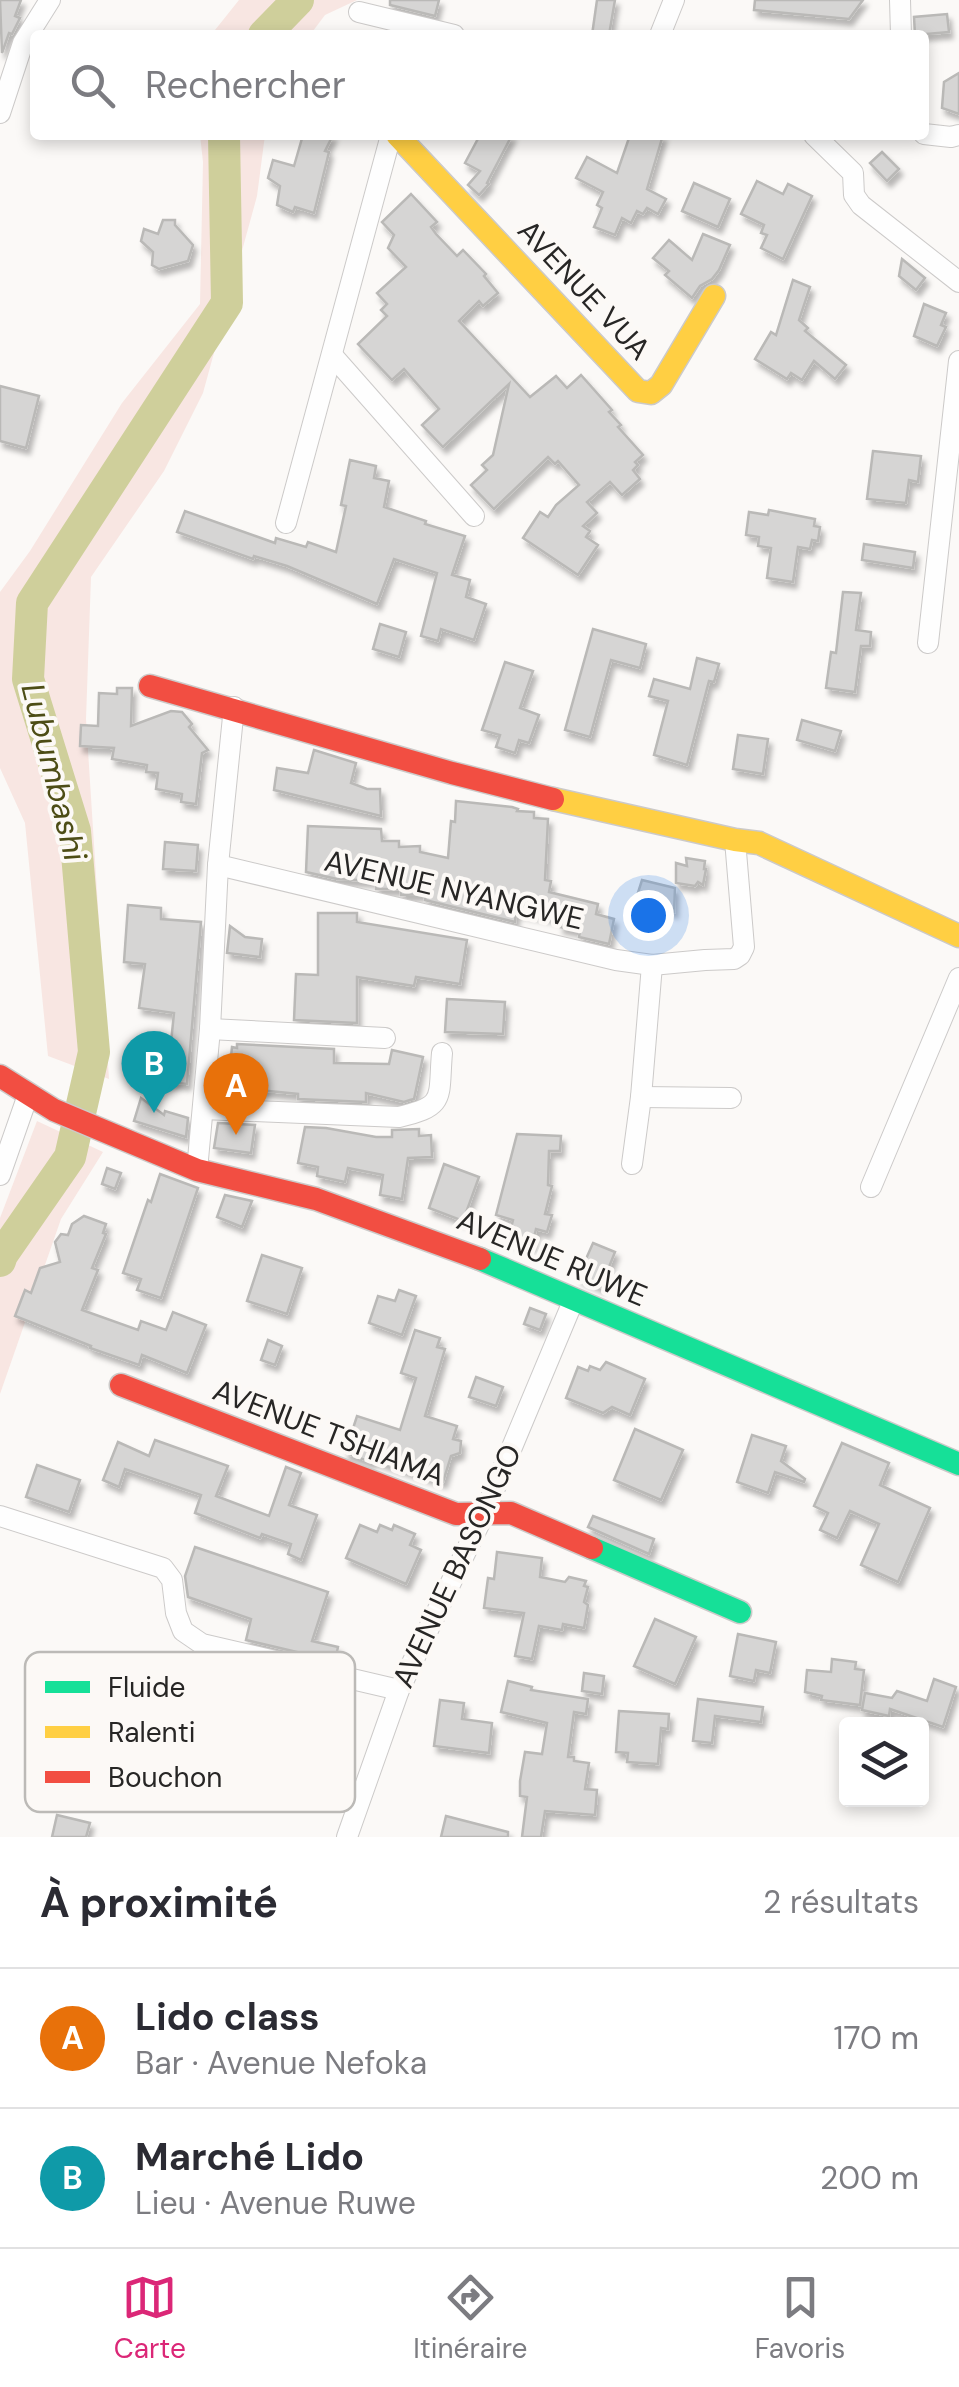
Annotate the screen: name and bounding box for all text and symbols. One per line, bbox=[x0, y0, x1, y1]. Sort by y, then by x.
search box bbox=[30, 30, 929, 140]
icon: search bbox=[65, 58, 120, 113]
text: Rechercher bbox=[145, 60, 346, 110]
street label: AVENUE VUA bbox=[509, 211, 659, 368]
water label: Lubumbashi bbox=[12, 679, 97, 866]
street label: AVENUE NYANGWE bbox=[321, 841, 587, 938]
your location bbox=[623, 890, 674, 941]
pin: B bbox=[122, 1030, 186, 1113]
pin: A bbox=[204, 1052, 268, 1135]
street label: AVENUE RUWE bbox=[451, 1200, 653, 1315]
street label: AVENUE TSHIAMA bbox=[208, 1370, 451, 1495]
street label: AVENUE BASONGO bbox=[383, 1438, 530, 1694]
legend bbox=[25, 1652, 355, 1812]
text: Fluide bbox=[108, 1669, 185, 1706]
text: Ralenti bbox=[108, 1714, 195, 1751]
map controls bbox=[839, 1717, 929, 1807]
button: layers bbox=[839, 1717, 929, 1807]
text: Bouchon bbox=[108, 1759, 222, 1796]
text: À proximité bbox=[40, 1875, 278, 1930]
text: 2 résultats bbox=[763, 1881, 919, 1923]
text: Lido class bbox=[135, 1992, 320, 2042]
text: A bbox=[61, 2017, 84, 2059]
text: 170 m bbox=[833, 2017, 919, 2059]
text: Bar · Avenue Nefoka bbox=[135, 2042, 427, 2084]
text: Marché Lido bbox=[135, 2132, 364, 2182]
text: B bbox=[62, 2157, 83, 2199]
text: 200 m bbox=[820, 2157, 919, 2199]
text: Lieu · Avenue Ruwe bbox=[135, 2182, 416, 2224]
tab: Carte bbox=[114, 2270, 186, 2367]
tab: Itinéraire bbox=[413, 2270, 527, 2367]
tab: Favoris bbox=[755, 2270, 845, 2367]

